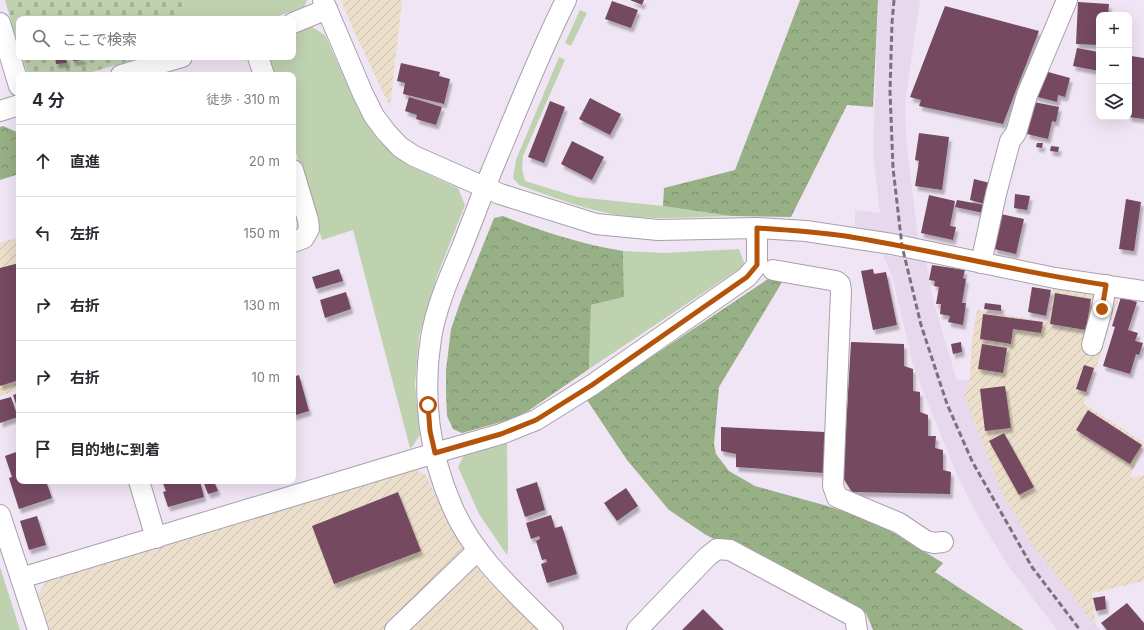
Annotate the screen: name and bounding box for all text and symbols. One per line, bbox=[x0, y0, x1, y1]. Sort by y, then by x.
map controls bbox=[1096, 12, 1132, 120]
button: + bbox=[1096, 12, 1132, 48]
search box bbox=[16, 16, 296, 60]
icon: search bbox=[30, 27, 52, 49]
text: ここで検索 bbox=[62, 30, 137, 49]
button: − bbox=[1096, 48, 1132, 84]
button: layers bbox=[1096, 84, 1132, 120]
text: 4 分 bbox=[32, 90, 65, 110]
text: 徒歩 · 310 m bbox=[206, 91, 280, 107]
icon: ahead bbox=[32, 150, 54, 172]
text: 直進 bbox=[70, 152, 100, 171]
text: 20 m bbox=[249, 153, 280, 169]
icon: left bbox=[32, 222, 54, 244]
text: 左折 bbox=[70, 224, 100, 243]
text: 150 m bbox=[244, 225, 280, 241]
icon: right bbox=[32, 294, 54, 316]
text: 右折 bbox=[70, 296, 100, 315]
text: 130 m bbox=[243, 297, 280, 313]
route end bbox=[1093, 300, 1111, 318]
icon: right bbox=[32, 366, 54, 388]
text: 右折 bbox=[70, 368, 100, 387]
text: 10 m bbox=[251, 369, 280, 385]
route start bbox=[419, 396, 437, 414]
icon: arrive bbox=[32, 438, 54, 460]
text: 目的地に到着 bbox=[70, 440, 160, 459]

